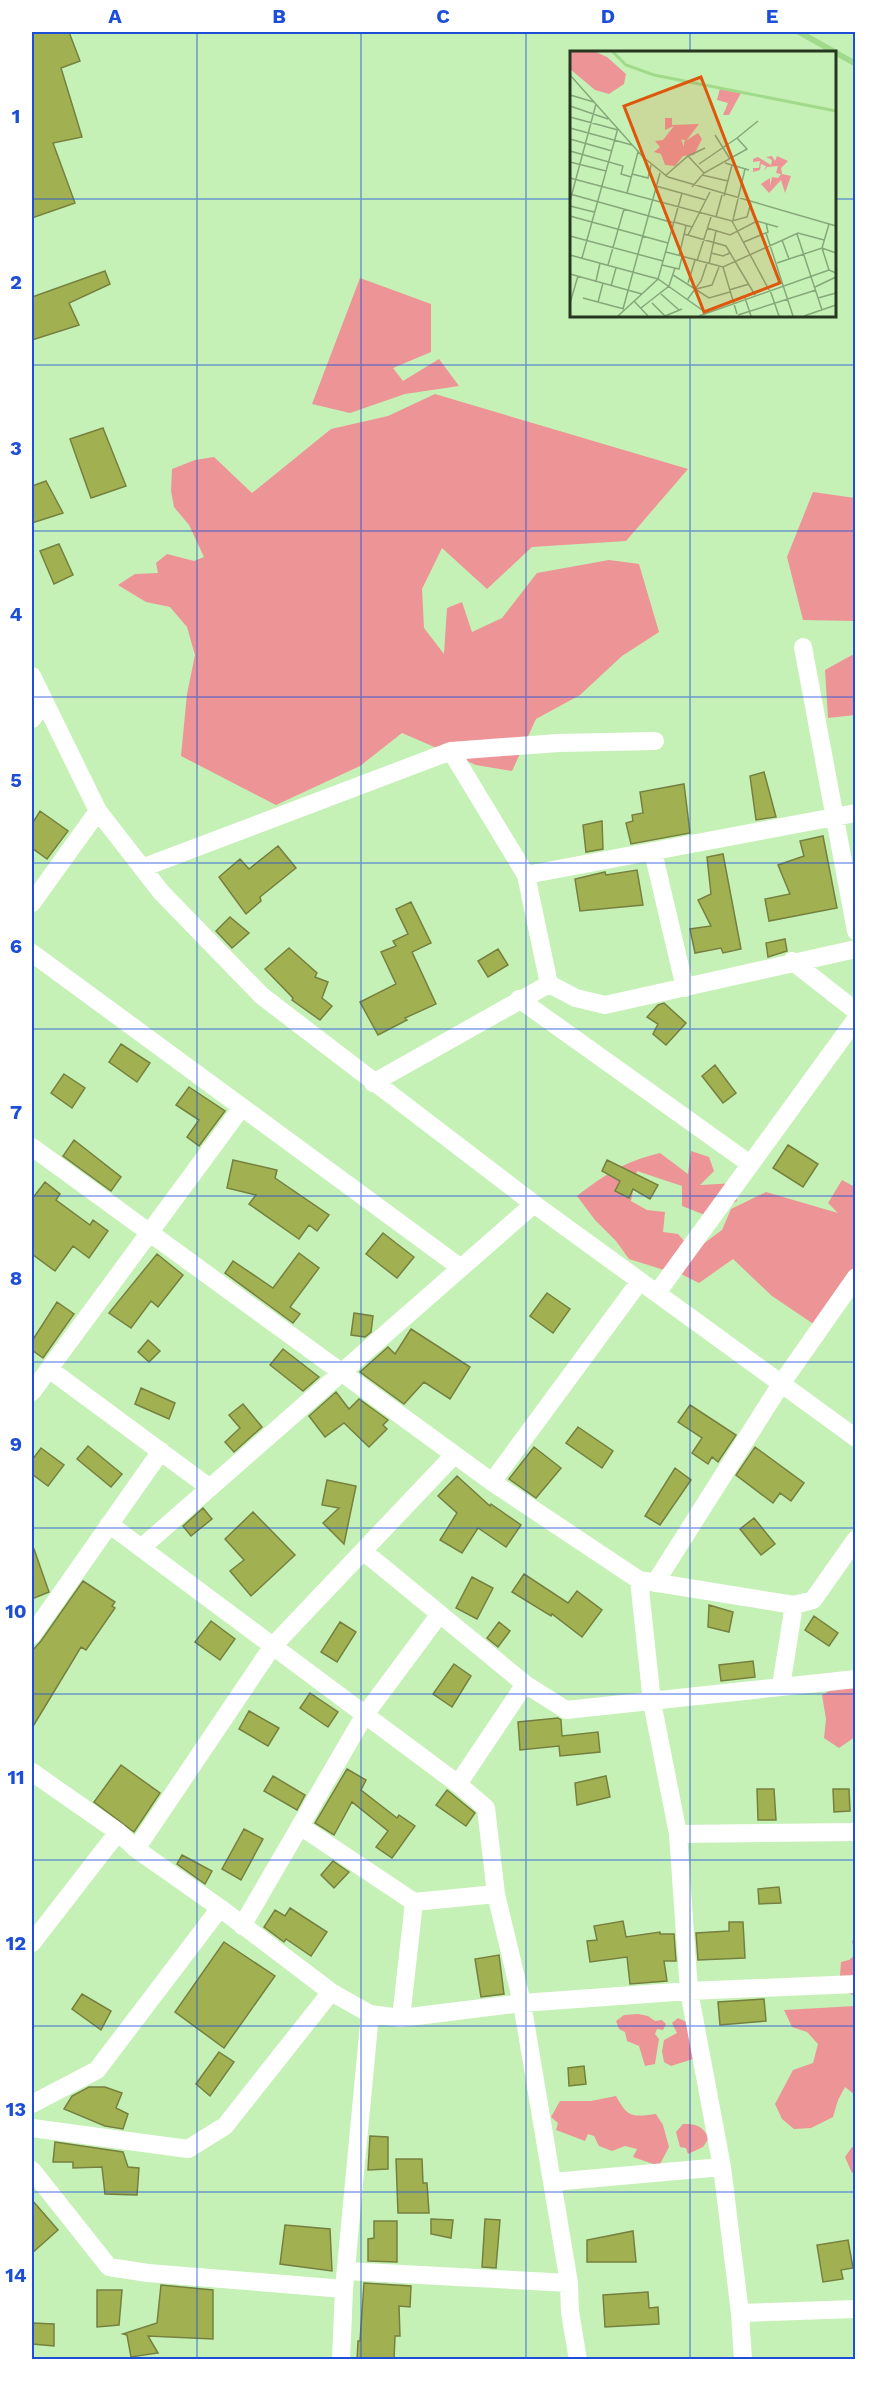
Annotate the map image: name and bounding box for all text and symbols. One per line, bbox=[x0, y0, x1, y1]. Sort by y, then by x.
text: A bbox=[108, 4, 122, 28]
text: B bbox=[272, 4, 286, 28]
text: C bbox=[436, 4, 450, 28]
text: D bbox=[601, 4, 615, 28]
text: E bbox=[766, 4, 778, 28]
inset map bbox=[570, 51, 836, 316]
text: 1 bbox=[12, 104, 20, 128]
text: 2 bbox=[10, 270, 22, 294]
text: 3 bbox=[10, 436, 22, 460]
text: 4 bbox=[10, 602, 23, 626]
text: 5 bbox=[10, 768, 22, 792]
text: 6 bbox=[10, 934, 22, 958]
text: 7 bbox=[10, 1100, 22, 1124]
text: 8 bbox=[10, 1266, 22, 1290]
text: 9 bbox=[10, 1432, 22, 1456]
text: 10 bbox=[5, 1599, 27, 1623]
text: 11 bbox=[7, 1765, 25, 1789]
text: 12 bbox=[6, 1931, 26, 1955]
text: 13 bbox=[6, 2097, 26, 2121]
text: 14 bbox=[5, 2263, 27, 2287]

